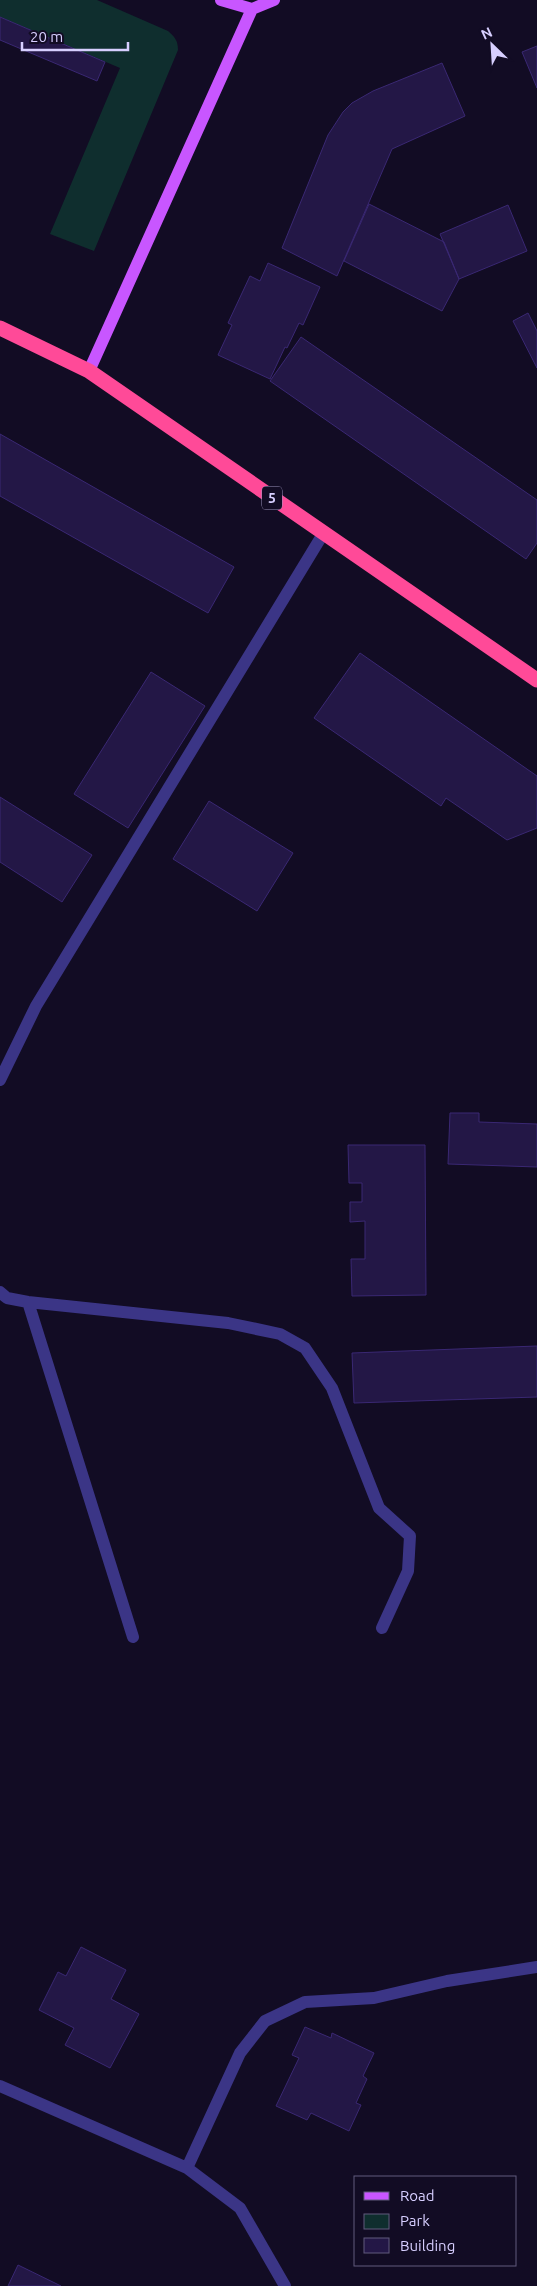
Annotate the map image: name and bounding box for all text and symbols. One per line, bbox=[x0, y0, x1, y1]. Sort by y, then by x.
scale bar bbox=[22, 20, 129, 52]
north arrow bbox=[467, 20, 517, 70]
text: N bbox=[478, 24, 495, 43]
text: 20 m bbox=[30, 28, 63, 45]
road number: 5 bbox=[262, 486, 282, 509]
legend bbox=[354, 2176, 517, 2266]
text: Road bbox=[400, 2187, 435, 2204]
text: Park bbox=[400, 2212, 430, 2229]
text: Building bbox=[400, 2237, 455, 2254]

